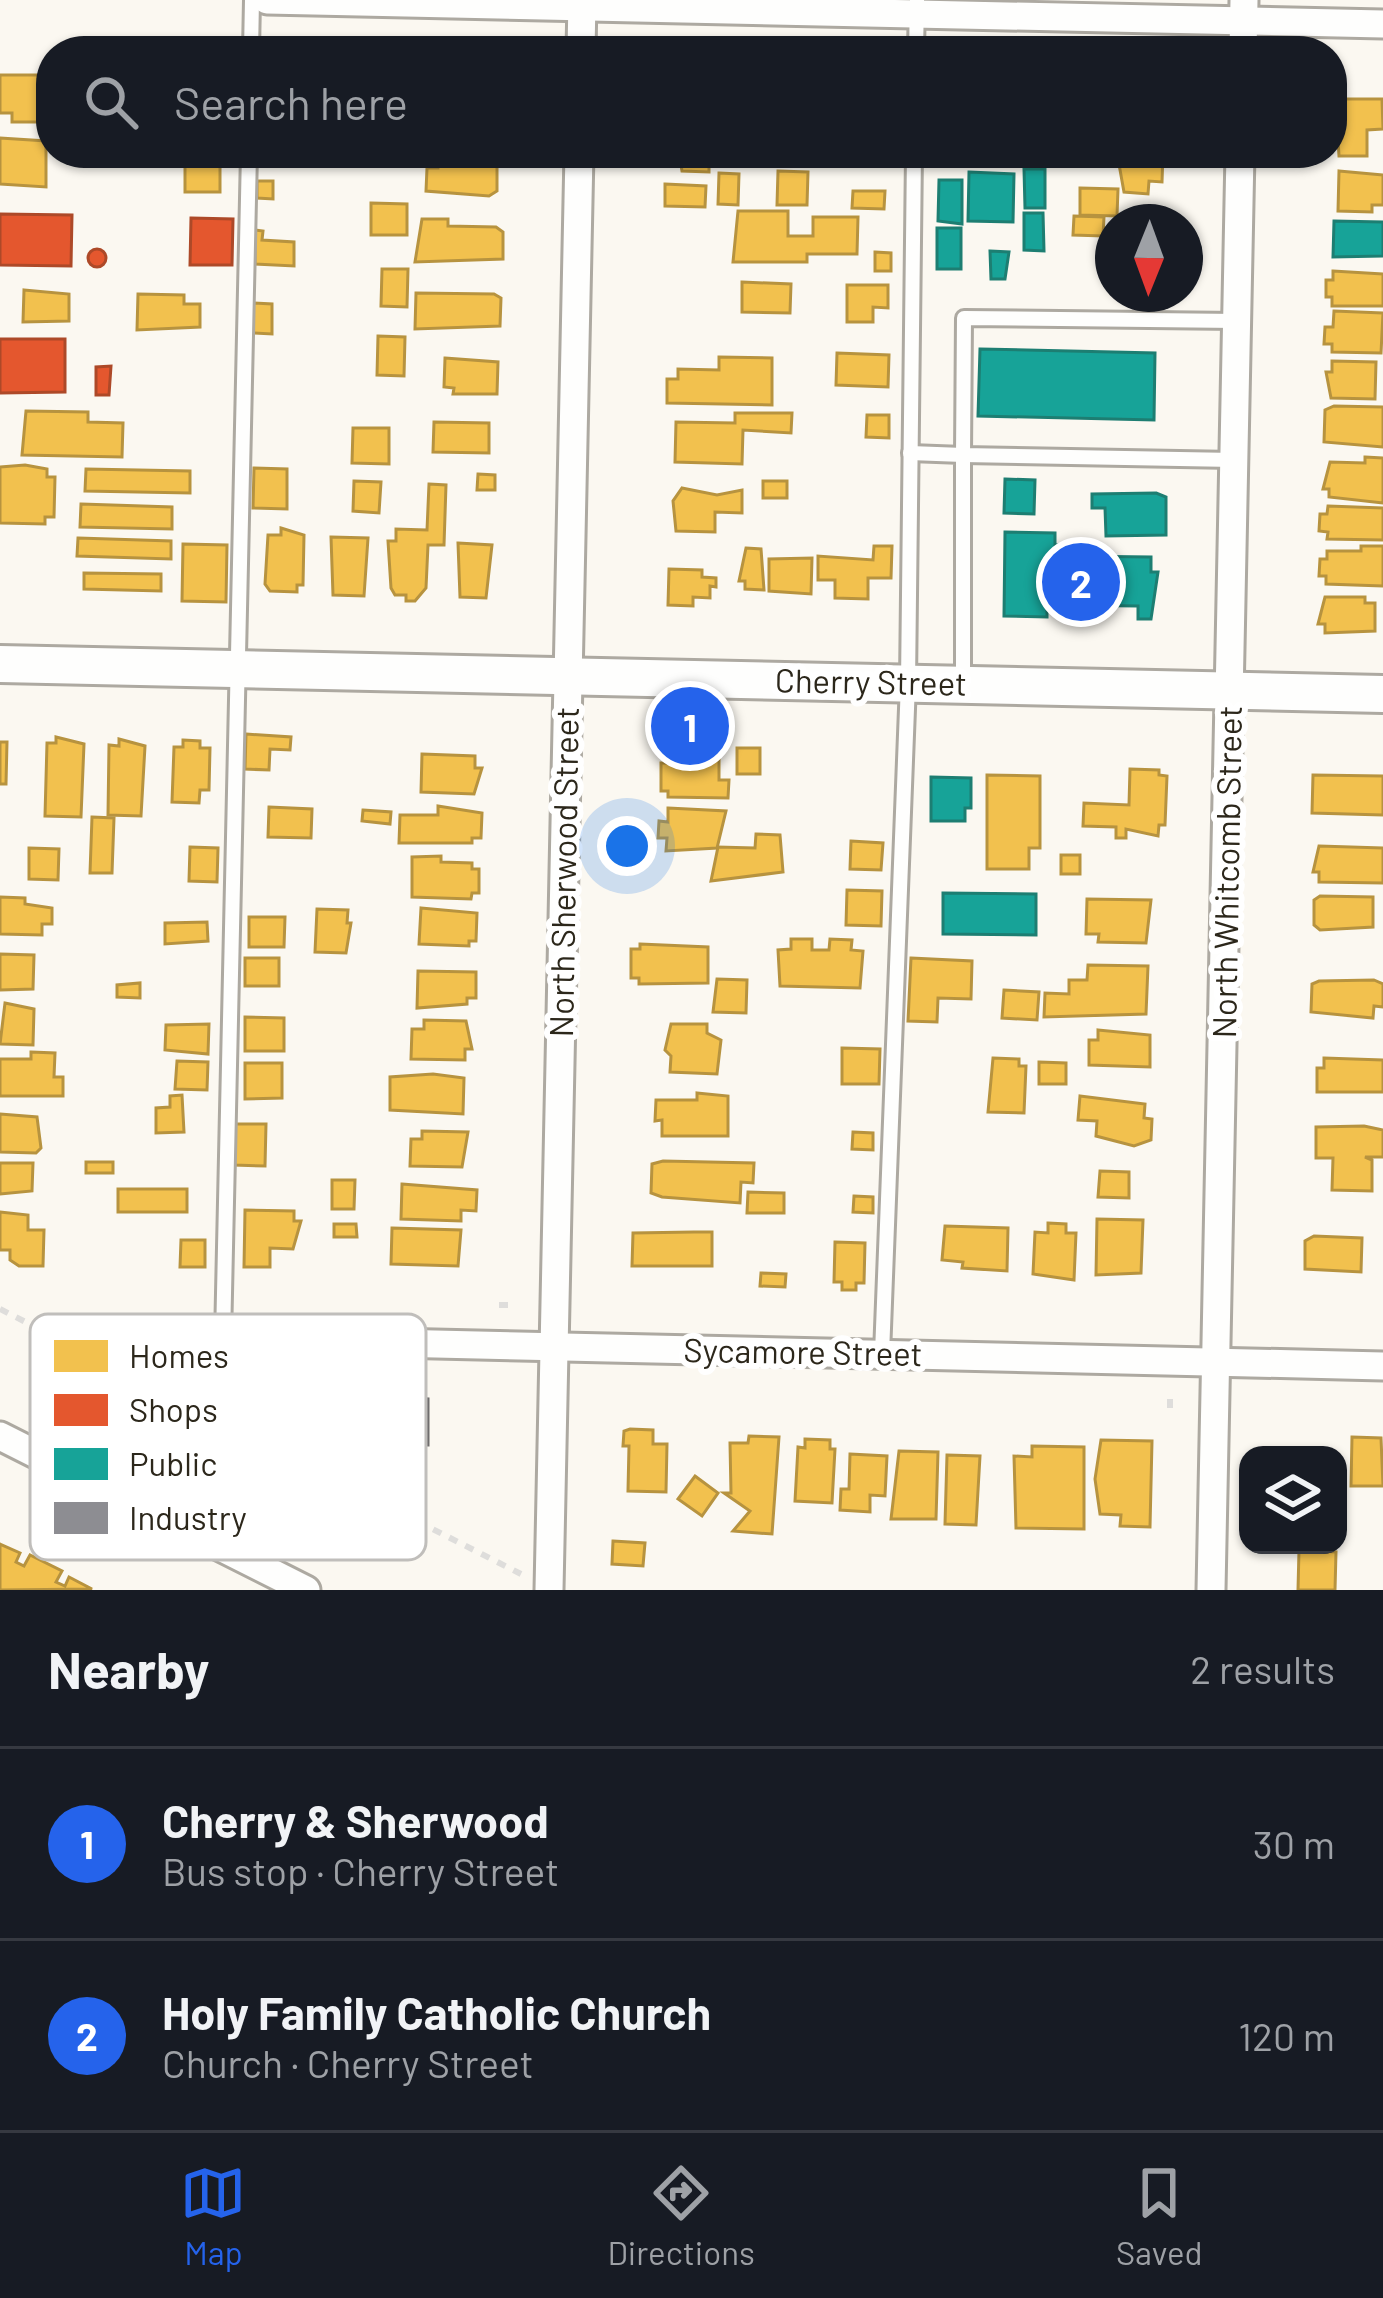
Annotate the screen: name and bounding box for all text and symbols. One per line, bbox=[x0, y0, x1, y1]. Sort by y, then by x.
search box bbox=[36, 36, 1347, 168]
icon: search bbox=[78, 69, 144, 135]
text: Search here bbox=[174, 75, 408, 129]
north arrow bbox=[1095, 204, 1203, 312]
pin: 2 bbox=[1042, 537, 1120, 627]
street label: Cherry Street bbox=[775, 659, 967, 703]
pin: 1 bbox=[651, 681, 729, 771]
street label: North Whitcomb Street bbox=[1203, 705, 1249, 1039]
street label: North Sherwood Street bbox=[540, 706, 586, 1038]
your location bbox=[597, 816, 657, 876]
legend bbox=[30, 1314, 426, 1560]
street label: Sycamore Street bbox=[683, 1329, 923, 1373]
text: Homes bbox=[129, 1335, 229, 1375]
text: Shops bbox=[129, 1389, 218, 1429]
text: Public bbox=[129, 1443, 217, 1483]
map controls bbox=[1239, 1446, 1347, 1554]
button: layers bbox=[1239, 1446, 1347, 1554]
text: Industry bbox=[129, 1497, 247, 1537]
text: Nearby bbox=[48, 1638, 209, 1699]
text: 2 results bbox=[1190, 1645, 1335, 1692]
text: Cherry & Sherwood bbox=[162, 1793, 549, 1847]
text: 1 bbox=[80, 1820, 94, 1867]
text: 30 m bbox=[1253, 1820, 1335, 1867]
text: Bus stop · Cherry Street bbox=[162, 1847, 559, 1894]
text: Holy Family Catholic Church bbox=[162, 1985, 711, 2039]
text: 2 bbox=[76, 2012, 98, 2059]
text: 120 m bbox=[1238, 2012, 1335, 2059]
text: Church · Cherry Street bbox=[162, 2039, 534, 2086]
tab: Map bbox=[180, 2160, 246, 2272]
tab: Directions bbox=[607, 2160, 755, 2272]
tab: Saved bbox=[1116, 2160, 1203, 2272]

